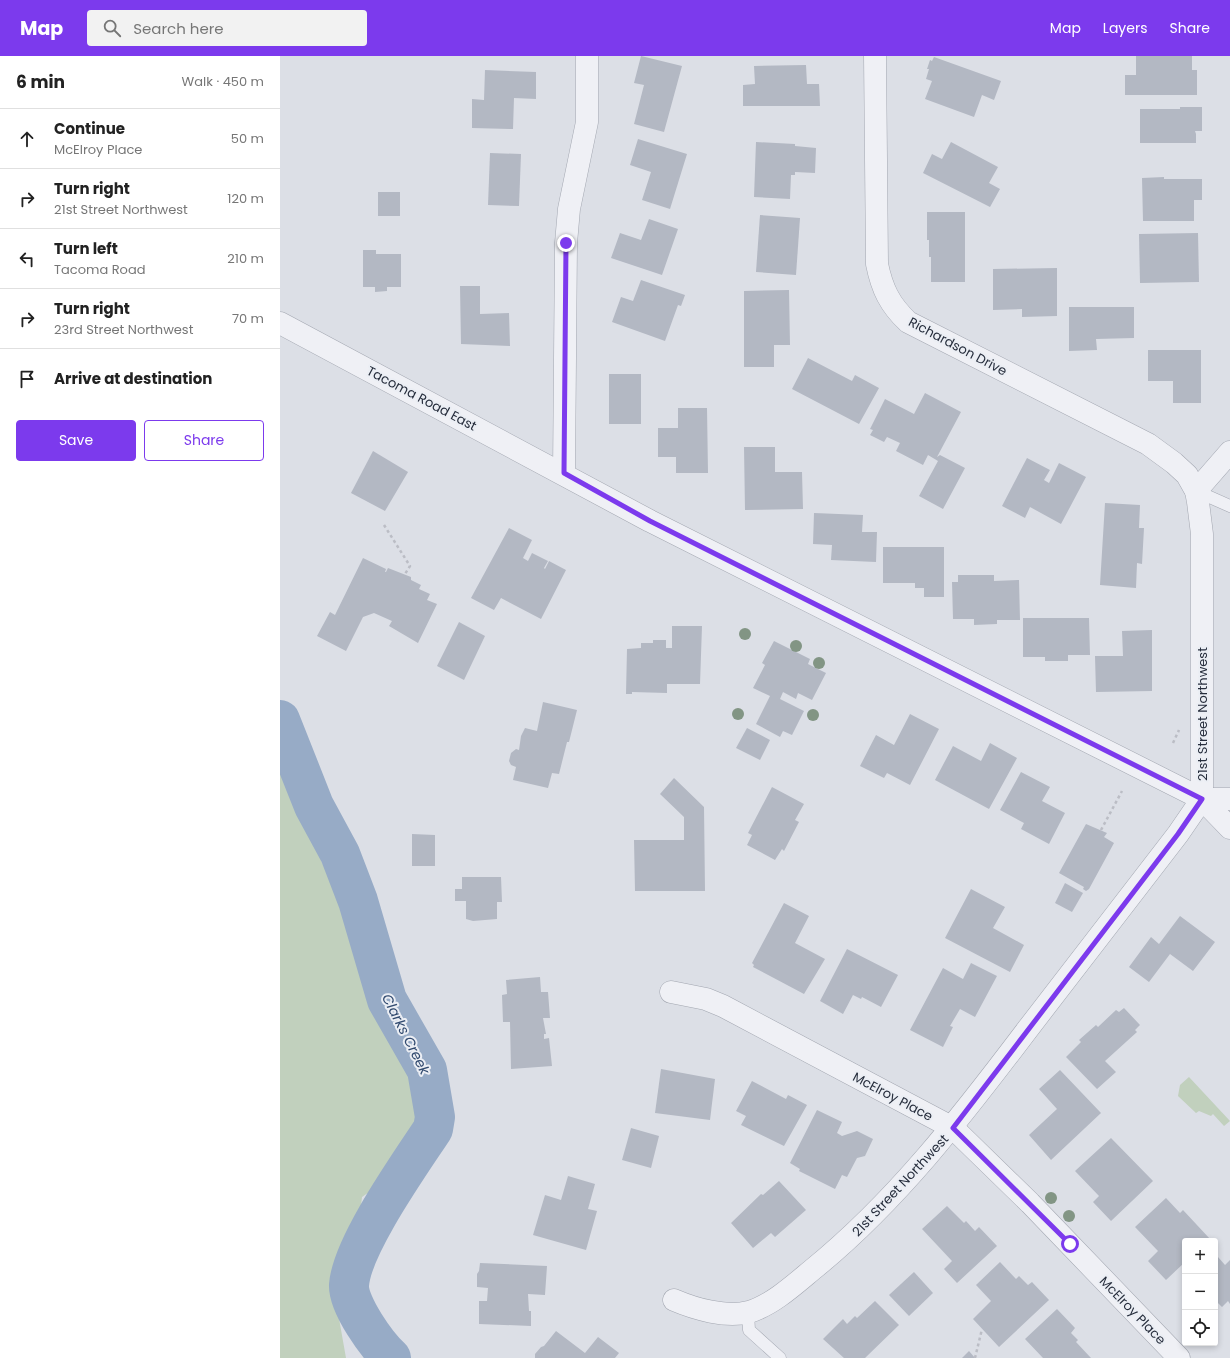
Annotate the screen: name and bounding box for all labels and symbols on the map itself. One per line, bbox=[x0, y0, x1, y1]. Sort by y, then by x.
route end bbox=[557, 234, 575, 252]
street label: Richardson Drive bbox=[905, 312, 1010, 380]
street label: Tacoma Road East bbox=[363, 361, 480, 436]
street label: 21st Street Northwest bbox=[1193, 647, 1212, 781]
water label: Clarks Creek bbox=[377, 990, 435, 1079]
street label: McElroy Place bbox=[849, 1067, 936, 1126]
street label: 21st Street Northwest bbox=[848, 1130, 953, 1241]
route start bbox=[1061, 1235, 1079, 1253]
street label: McElroy Place bbox=[1095, 1272, 1170, 1349]

